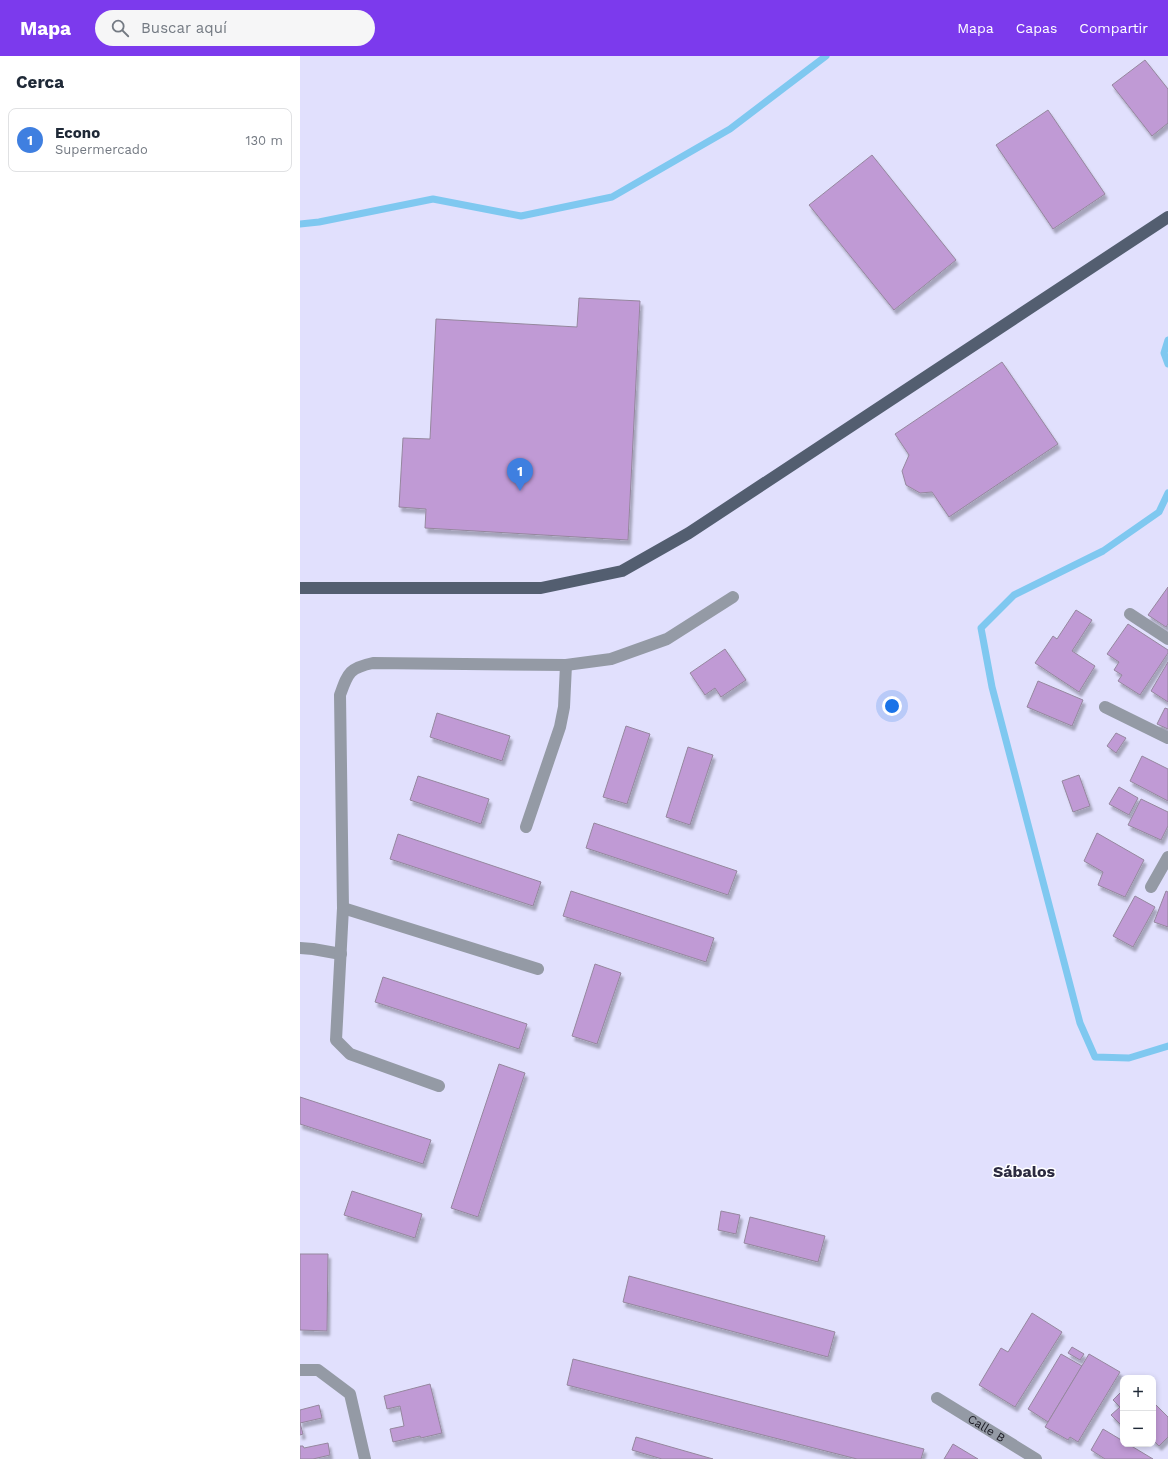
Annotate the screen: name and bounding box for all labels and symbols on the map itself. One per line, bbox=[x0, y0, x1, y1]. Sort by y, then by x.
pin: 1 bbox=[507, 458, 533, 491]
your location bbox=[882, 696, 902, 716]
district label: Sábalos bbox=[993, 1162, 1056, 1181]
street label: Calle B bbox=[965, 1412, 1008, 1445]

